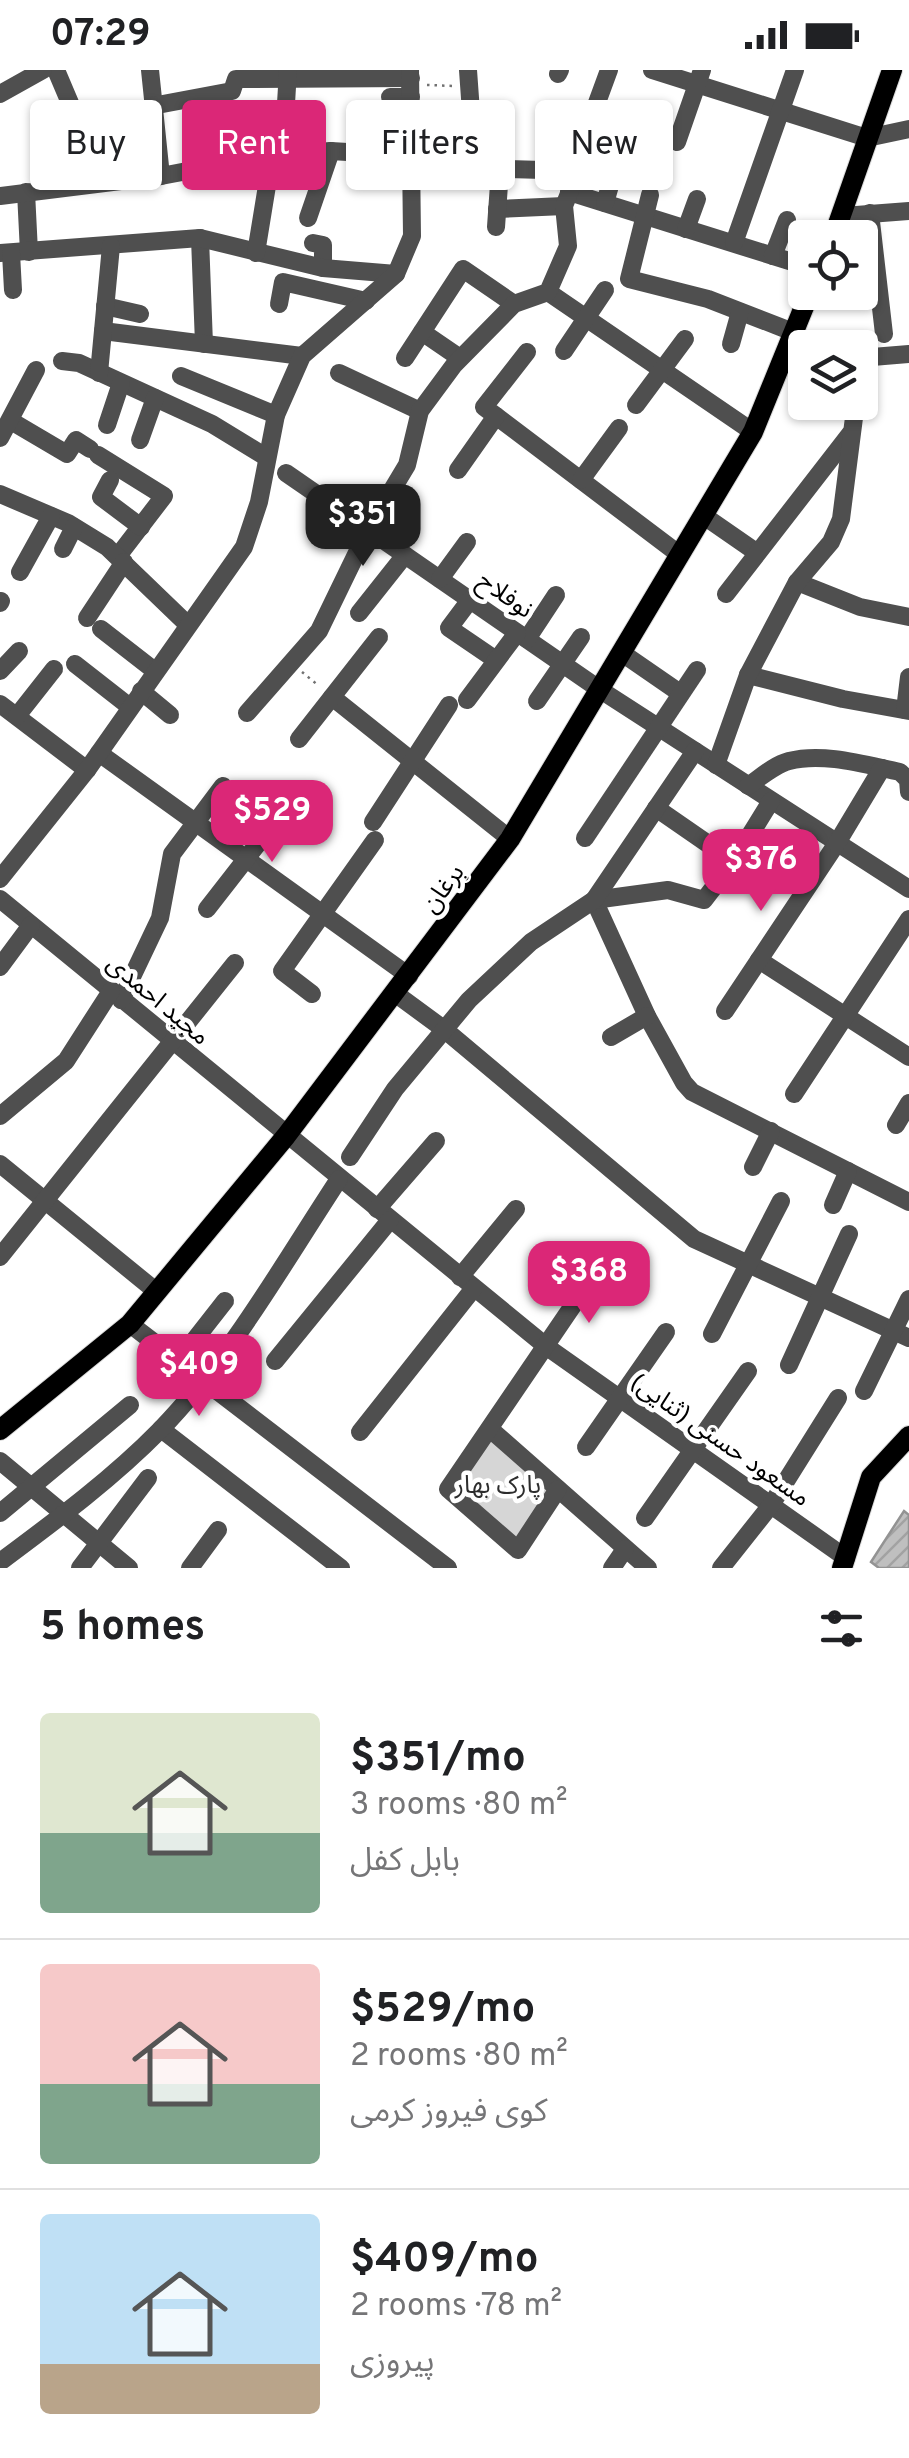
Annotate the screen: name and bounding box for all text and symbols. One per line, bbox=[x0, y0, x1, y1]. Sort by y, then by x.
text: 07:29 bbox=[50, 11, 151, 60]
chip: Buy bbox=[30, 100, 162, 190]
chip: Rent bbox=[182, 100, 326, 190]
chip: Filters bbox=[346, 100, 515, 190]
chip: New bbox=[535, 100, 673, 190]
map controls bbox=[788, 220, 878, 420]
button: locate bbox=[788, 220, 878, 310]
button: layers bbox=[788, 330, 878, 420]
pin: $351 bbox=[304, 484, 422, 569]
text: $351 bbox=[328, 496, 398, 536]
street label: نوفلاح bbox=[470, 566, 538, 627]
pin: $529 bbox=[213, 780, 331, 865]
text: $529 bbox=[233, 792, 311, 832]
pin: $376 bbox=[702, 829, 820, 914]
text: $376 bbox=[724, 841, 798, 881]
street label: برغان bbox=[416, 859, 473, 921]
street label: مجید احمدی bbox=[99, 949, 215, 1054]
pin: $368 bbox=[530, 1241, 648, 1326]
text: $368 bbox=[550, 1253, 628, 1293]
pin: $409 bbox=[140, 1334, 258, 1419]
text: $409 bbox=[159, 1346, 239, 1386]
street label: مسعود حسنی (ثنایی) bbox=[623, 1367, 815, 1515]
park label: پارک‌ بهار bbox=[454, 1471, 541, 1503]
icon: filters bbox=[814, 1601, 869, 1656]
text: 5 homes bbox=[40, 1602, 205, 1655]
text: $351/mo bbox=[350, 1733, 526, 1786]
icon: home bbox=[120, 1753, 240, 1873]
text: 3 rooms · 80 m² bbox=[350, 1786, 568, 1826]
text: بابل کفل bbox=[350, 1842, 460, 1882]
text: $529/mo bbox=[350, 1984, 535, 2037]
icon: home bbox=[120, 2004, 240, 2124]
text: 2 rooms · 80 m² bbox=[350, 2037, 568, 2077]
text: کوی فیروز کرمی bbox=[350, 2093, 548, 2133]
text: $409/mo bbox=[350, 2234, 539, 2287]
icon: home bbox=[120, 2254, 240, 2374]
text: 2 rooms · 78 m² bbox=[350, 2287, 562, 2327]
text: پیروزی bbox=[350, 2343, 435, 2383]

